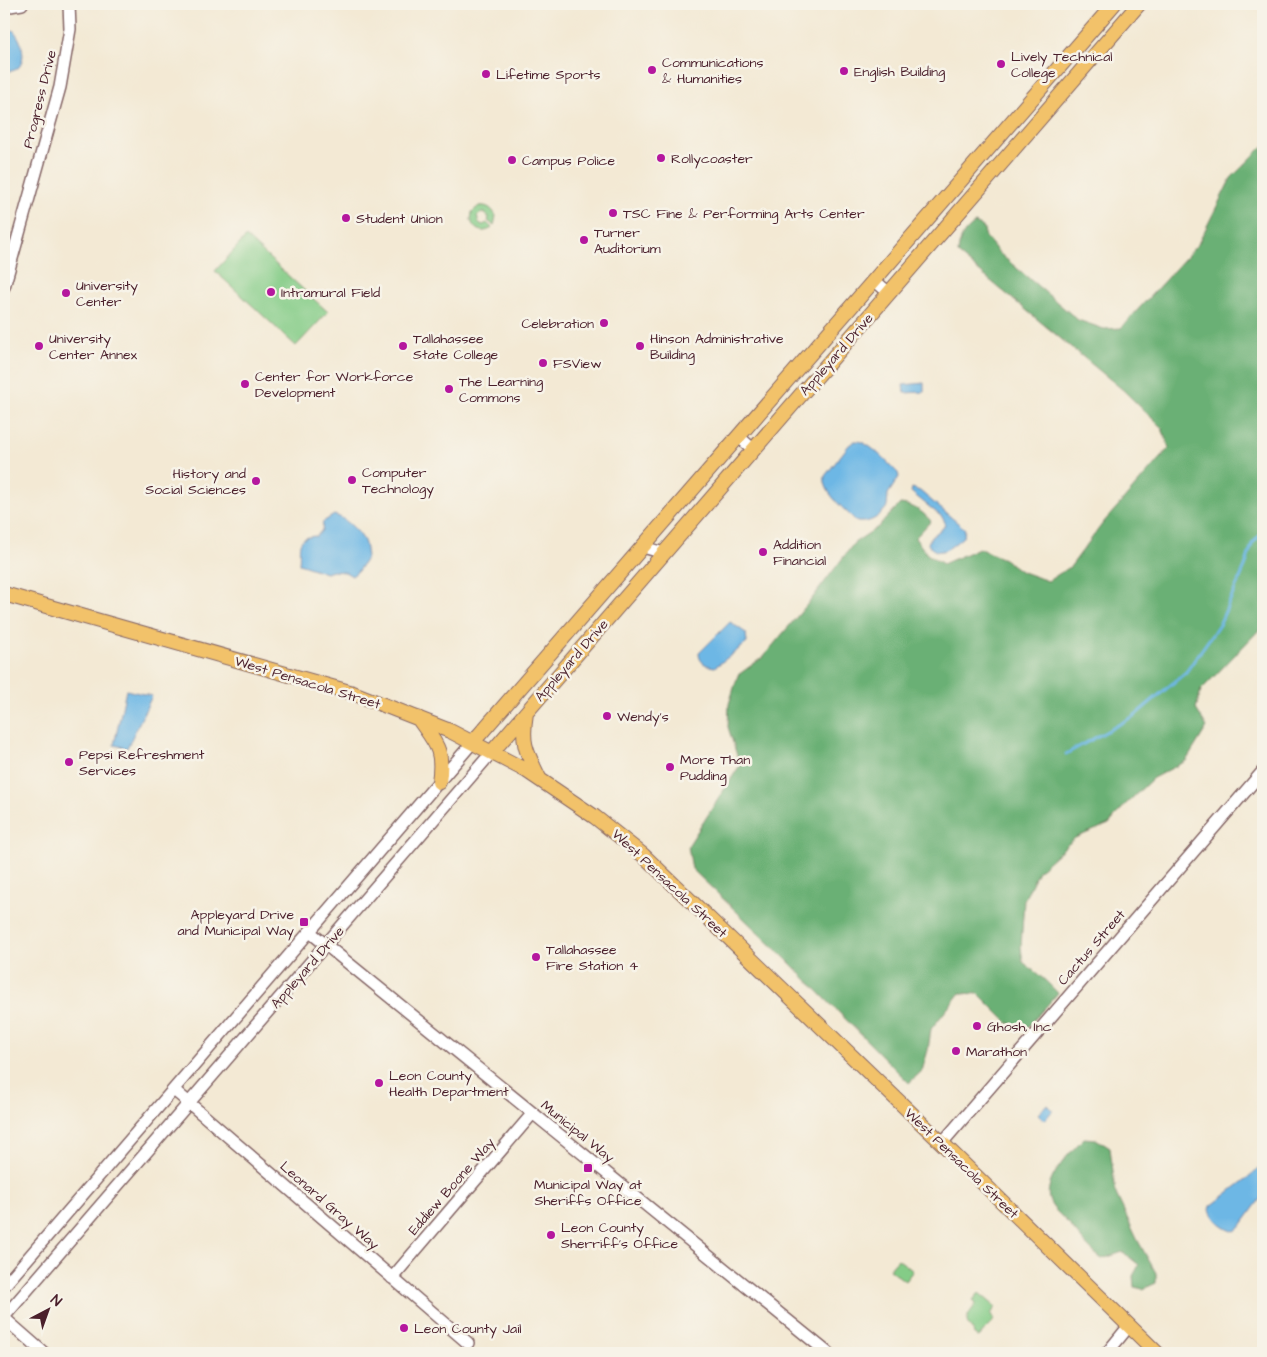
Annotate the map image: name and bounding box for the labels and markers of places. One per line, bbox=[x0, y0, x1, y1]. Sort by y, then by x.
place label: Lively Technical College bbox=[1011, 47, 1113, 83]
place label: Communications & Humanities bbox=[662, 53, 763, 89]
marker: Lively Technical College bbox=[995, 58, 1007, 70]
place label: English Building bbox=[854, 62, 945, 82]
marker: Communications & Humanities bbox=[646, 64, 658, 76]
place label: Lifetime Sports bbox=[496, 65, 601, 85]
marker: English Building bbox=[838, 65, 850, 77]
marker: Lifetime Sports bbox=[480, 68, 492, 80]
place label: Rollycoaster bbox=[671, 149, 753, 169]
place label: Campus Police bbox=[522, 151, 615, 171]
marker: Rollycoaster bbox=[655, 152, 667, 164]
marker: Campus Police bbox=[506, 154, 518, 166]
place label: TSC Fine & Performing Arts Center bbox=[623, 204, 865, 224]
marker: TSC Fine & Performing Arts Center bbox=[607, 207, 619, 219]
place label: Student Union bbox=[356, 209, 443, 229]
marker: Student Union bbox=[340, 212, 352, 224]
place label: Turner Auditorium bbox=[594, 223, 661, 259]
marker: Turner Auditorium bbox=[578, 234, 590, 246]
place label: University Center bbox=[76, 276, 138, 312]
place label: Intramural Field bbox=[281, 283, 380, 303]
marker: Intramural Field bbox=[265, 286, 277, 298]
marker: University Center bbox=[60, 287, 72, 299]
place label: Celebration bbox=[521, 314, 594, 334]
marker: Celebration bbox=[598, 317, 610, 329]
place label: University Center Annex bbox=[49, 329, 138, 365]
place label: Tallahassee State College bbox=[413, 329, 499, 365]
place label: Hinson Administrative Building bbox=[650, 329, 784, 365]
marker: University Center Annex bbox=[33, 340, 45, 352]
marker: Tallahassee State College bbox=[397, 340, 409, 352]
marker: Hinson Administrative Building bbox=[634, 340, 646, 352]
place label: FSView bbox=[553, 354, 601, 374]
marker: FSView bbox=[537, 357, 549, 369]
place label: Center for Workforce Development bbox=[255, 367, 414, 403]
place label: The Learning Commons bbox=[459, 372, 543, 408]
marker: Center for Workforce Development bbox=[239, 378, 251, 390]
marker: The Learning Commons bbox=[443, 383, 455, 395]
place label: Computer Technology bbox=[362, 463, 434, 499]
place label: History and Social Sciences bbox=[145, 464, 246, 500]
marker: Computer Technology bbox=[346, 474, 358, 486]
marker: History and Social Sciences bbox=[250, 475, 262, 487]
place label: Addition Financial bbox=[773, 535, 826, 571]
marker: Addition Financial bbox=[757, 546, 769, 558]
place label: Wendy's bbox=[617, 707, 669, 727]
marker: Wendy's bbox=[601, 710, 613, 722]
place label: Pepsi Refreshment Services bbox=[79, 745, 205, 781]
place label: More Than Pudding bbox=[680, 750, 750, 786]
marker: Pepsi Refreshment Services bbox=[63, 756, 75, 768]
marker: More Than Pudding bbox=[664, 761, 676, 773]
place label: Appleyard Drive and Municipal Way bbox=[178, 905, 294, 941]
marker: Appleyard Drive and Municipal Way bbox=[298, 916, 310, 928]
place label: Tallahassee Fire Station 4 bbox=[546, 940, 639, 976]
marker: Tallahassee Fire Station 4 bbox=[530, 951, 542, 963]
place label: Ghosh, Inc bbox=[987, 1017, 1052, 1037]
marker: Ghosh, Inc bbox=[971, 1020, 983, 1032]
place label: Marathon bbox=[966, 1042, 1027, 1062]
marker: Marathon bbox=[950, 1045, 962, 1057]
place label: Leon County Health Department bbox=[389, 1066, 509, 1102]
marker: Leon County Health Department bbox=[373, 1077, 385, 1089]
marker: Municipal Way at Sheriffs Office bbox=[582, 1162, 594, 1174]
place label: Municipal Way at Sheriffs Office bbox=[534, 1175, 642, 1211]
place label: Leon County Sherriff's Office bbox=[561, 1218, 679, 1254]
marker: Leon County Sherriff's Office bbox=[545, 1229, 557, 1241]
place label: Leon County Jail bbox=[414, 1319, 521, 1339]
marker: Leon County Jail bbox=[398, 1322, 410, 1334]

